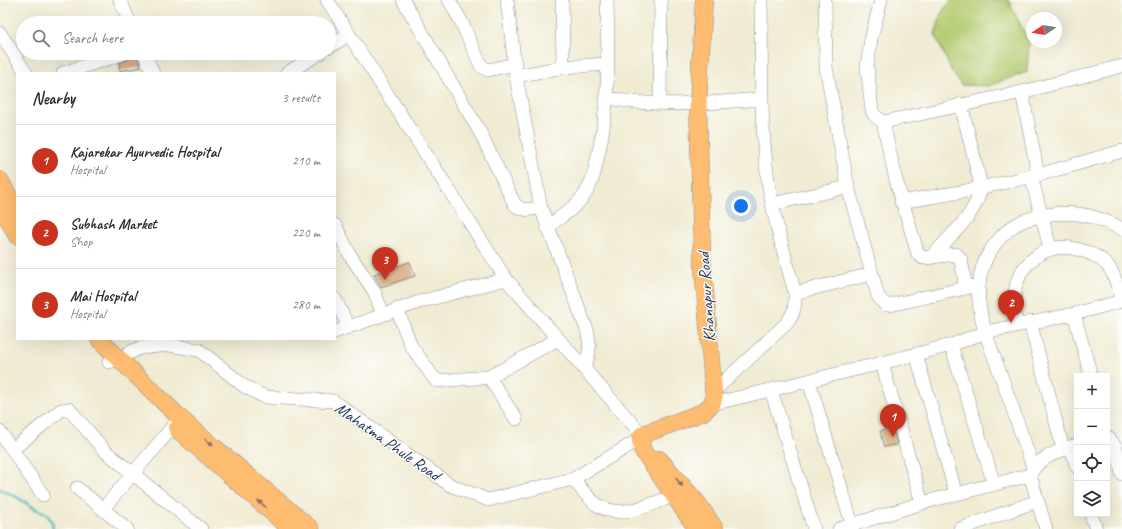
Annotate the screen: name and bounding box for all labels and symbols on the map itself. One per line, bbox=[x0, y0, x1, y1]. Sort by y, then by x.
north arrow bbox=[1026, 12, 1062, 48]
your location bbox=[731, 196, 751, 216]
pin: 3 bbox=[372, 247, 398, 280]
street label: Khanapur Road bbox=[693, 248, 720, 343]
pin: 2 bbox=[998, 290, 1024, 323]
street label: Mahatma Phule Road bbox=[331, 397, 446, 487]
pin: 1 bbox=[880, 404, 906, 437]
one-way arrow bbox=[203, 438, 214, 447]
one-way arrow bbox=[674, 477, 683, 487]
one-way arrow bbox=[256, 499, 267, 508]

